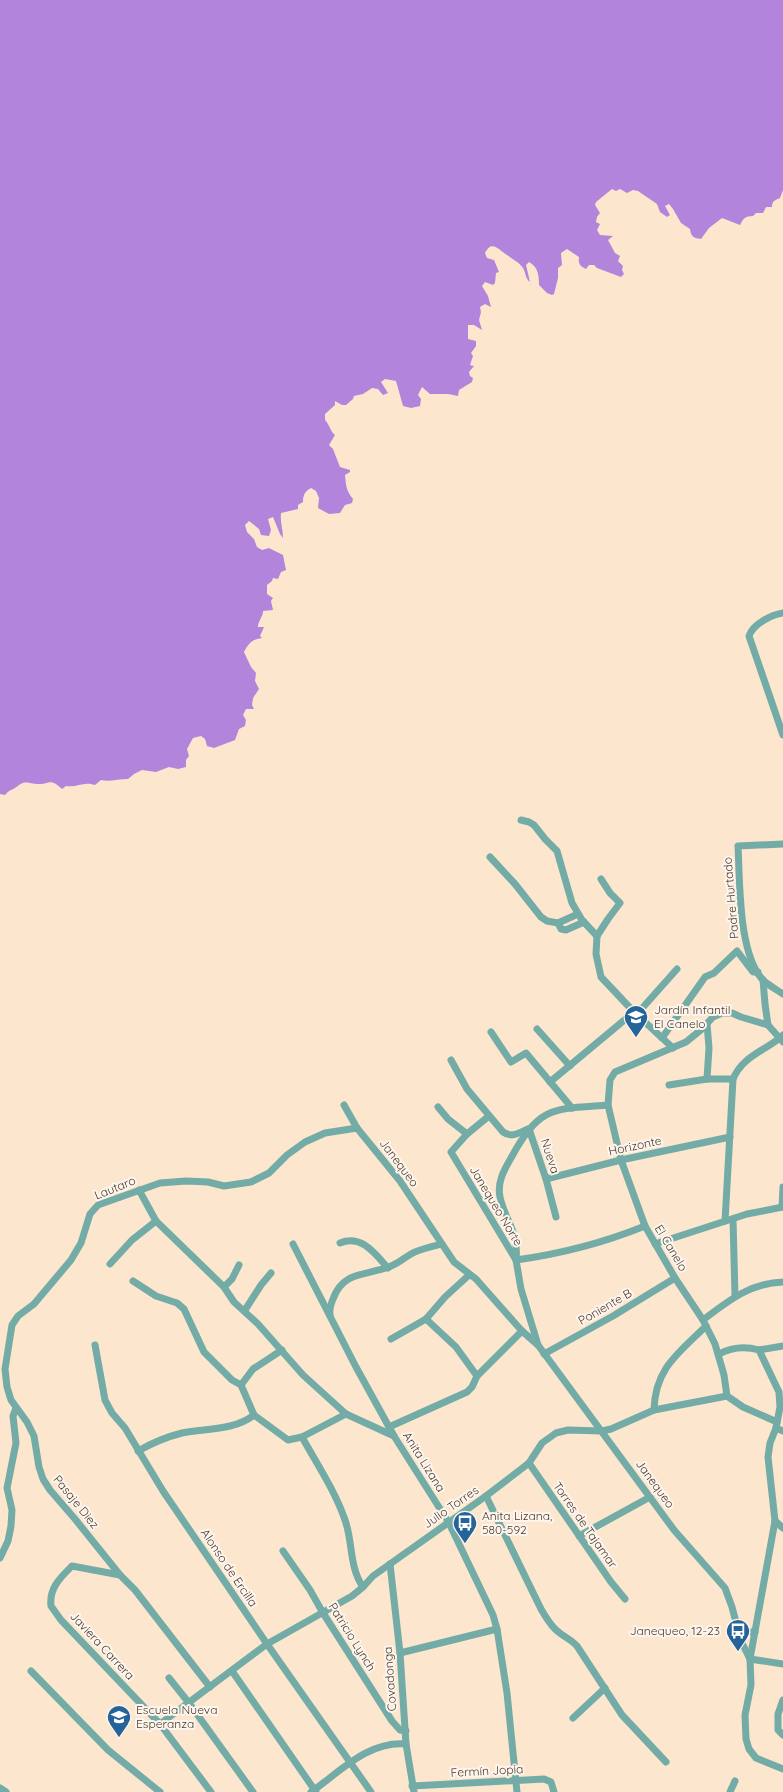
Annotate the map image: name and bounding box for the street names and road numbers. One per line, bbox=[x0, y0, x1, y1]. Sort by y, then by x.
street label: Padre Hurtado bbox=[719, 857, 742, 940]
street label: Horizonte bbox=[607, 1133, 663, 1158]
street label: Janequeo bbox=[377, 1136, 422, 1190]
street label: Nueva bbox=[538, 1136, 563, 1175]
street label: Janequeo Norte bbox=[467, 1163, 526, 1249]
street label: Lautaro bbox=[92, 1172, 138, 1203]
street label: El Canelo bbox=[652, 1222, 691, 1274]
street label: Poniente B bbox=[575, 1285, 634, 1328]
street label: Anita Lizana bbox=[400, 1429, 449, 1495]
street label: Janequeo bbox=[633, 1457, 678, 1511]
street label: Pasaje Diez bbox=[50, 1472, 103, 1532]
street label: Torres de Tajamar bbox=[550, 1479, 621, 1571]
street label: Julio Torres bbox=[420, 1482, 482, 1531]
street label: Alonso de Ercilla bbox=[198, 1526, 261, 1610]
street label: Patricio Lynch bbox=[325, 1600, 379, 1674]
street label: Javiera Carrera bbox=[67, 1609, 138, 1683]
street label: Covadonga bbox=[380, 1646, 399, 1712]
street label: Fermín Jopia bbox=[450, 1761, 524, 1780]

